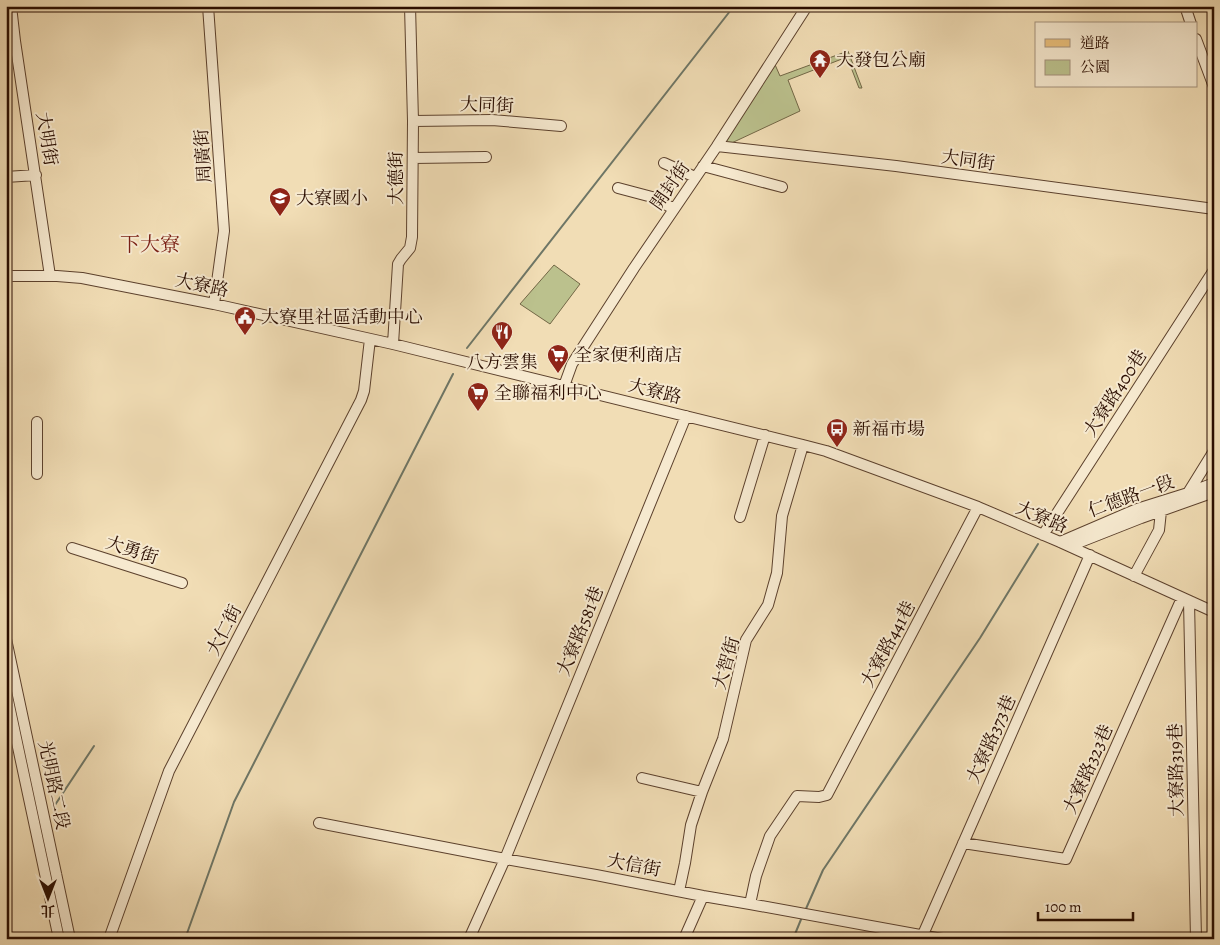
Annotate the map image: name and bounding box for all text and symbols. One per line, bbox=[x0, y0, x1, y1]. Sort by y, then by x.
legend bbox=[1035, 22, 1198, 88]
text: 道路 bbox=[1080, 33, 1110, 53]
temple icon: 大發包公廟 bbox=[808, 48, 832, 79]
place label: 大發包公廟 bbox=[836, 48, 926, 72]
text: 公園 bbox=[1080, 57, 1110, 77]
street label: 大同街 bbox=[460, 92, 514, 118]
street label: 大明街 bbox=[31, 110, 63, 168]
street label: 周廣街 bbox=[189, 128, 217, 184]
street label: 大同街 bbox=[940, 144, 996, 176]
street label: 大德街 bbox=[384, 151, 408, 205]
street label: 開封街 bbox=[645, 157, 695, 215]
school or university icon: 大寮國小 bbox=[268, 186, 292, 217]
place label: 大寮國小 bbox=[296, 186, 368, 210]
district label: 下大寮 bbox=[120, 231, 180, 258]
street label: 大寮路 bbox=[173, 268, 231, 302]
public building icon: 大寮里社區活動中心 bbox=[233, 305, 257, 336]
place label: 大寮里社區活動中心 bbox=[261, 305, 423, 329]
restaurant icon: 八方雲集 bbox=[490, 320, 514, 351]
supermarket icon: 全家便利商店 bbox=[546, 343, 570, 374]
place label: 全家便利商店 bbox=[574, 343, 682, 367]
street label: 大寮路400巷 bbox=[1078, 345, 1152, 441]
place label: 八方雲集 bbox=[466, 350, 538, 374]
street label: 大寮路 bbox=[626, 373, 684, 409]
supermarket icon: 全聯福利中心 bbox=[466, 381, 490, 412]
place label: 全聯福利中心 bbox=[494, 381, 602, 405]
bus stop icon: 新福市場 bbox=[825, 417, 849, 448]
place label: 新福市場 bbox=[853, 417, 925, 441]
street label: 仁德路一段 bbox=[1085, 469, 1177, 523]
street label: 大寮路 bbox=[1012, 495, 1072, 539]
street label: 大勇街 bbox=[103, 530, 161, 570]
street label: 大寮路581巷 bbox=[551, 583, 609, 679]
street label: 大寮路441巷 bbox=[855, 597, 921, 691]
street label: 大仁街 bbox=[201, 600, 247, 660]
street label: 大智街 bbox=[707, 634, 745, 692]
street label: 大寮路373巷 bbox=[961, 691, 1021, 787]
street label: 大寮路323巷 bbox=[1058, 720, 1118, 818]
street label: 大寮路319巷 bbox=[1163, 723, 1189, 817]
street label: 光明路二段 bbox=[33, 738, 75, 832]
street label: 大信街 bbox=[605, 848, 663, 882]
north arrow bbox=[22, 872, 72, 922]
scale bar bbox=[1038, 890, 1132, 922]
text: 100 m bbox=[1045, 897, 1082, 917]
text: 北 bbox=[41, 901, 55, 920]

